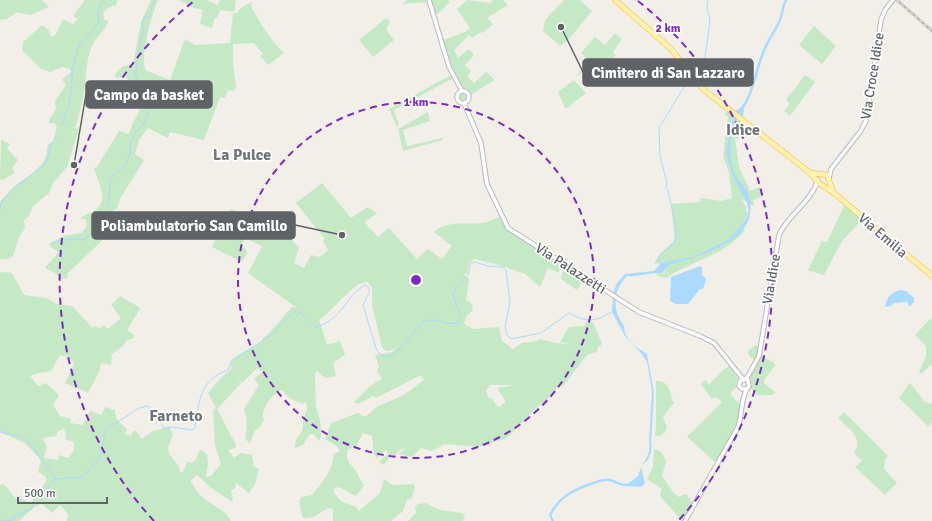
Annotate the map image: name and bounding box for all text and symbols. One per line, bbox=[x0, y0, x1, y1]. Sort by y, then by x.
text: 2 km bbox=[655, 21, 681, 36]
street label: Via Croce Idice bbox=[857, 31, 888, 121]
callout: Cimitero di San Lazzaro bbox=[583, 59, 753, 86]
text: Cimitero di San Lazzaro bbox=[591, 64, 745, 82]
callout: Campo da basket bbox=[86, 81, 212, 108]
text: Campo da basket bbox=[94, 86, 204, 104]
text: 1 km bbox=[403, 95, 429, 110]
district label: Idice bbox=[726, 120, 760, 140]
district label: La Pulce bbox=[213, 145, 271, 165]
street label: Via Emilia bbox=[855, 209, 911, 261]
callout: Poliambulatorio San Camillo bbox=[92, 212, 295, 239]
text: Poliambulatorio San Camillo bbox=[101, 217, 288, 235]
street label: Via Palazzetti bbox=[532, 239, 609, 298]
street label: Via Idice bbox=[759, 253, 784, 306]
centre of rings bbox=[409, 273, 423, 287]
district label: Farneto bbox=[149, 406, 203, 426]
scale bar bbox=[18, 479, 107, 505]
text: 500 m bbox=[24, 486, 56, 501]

